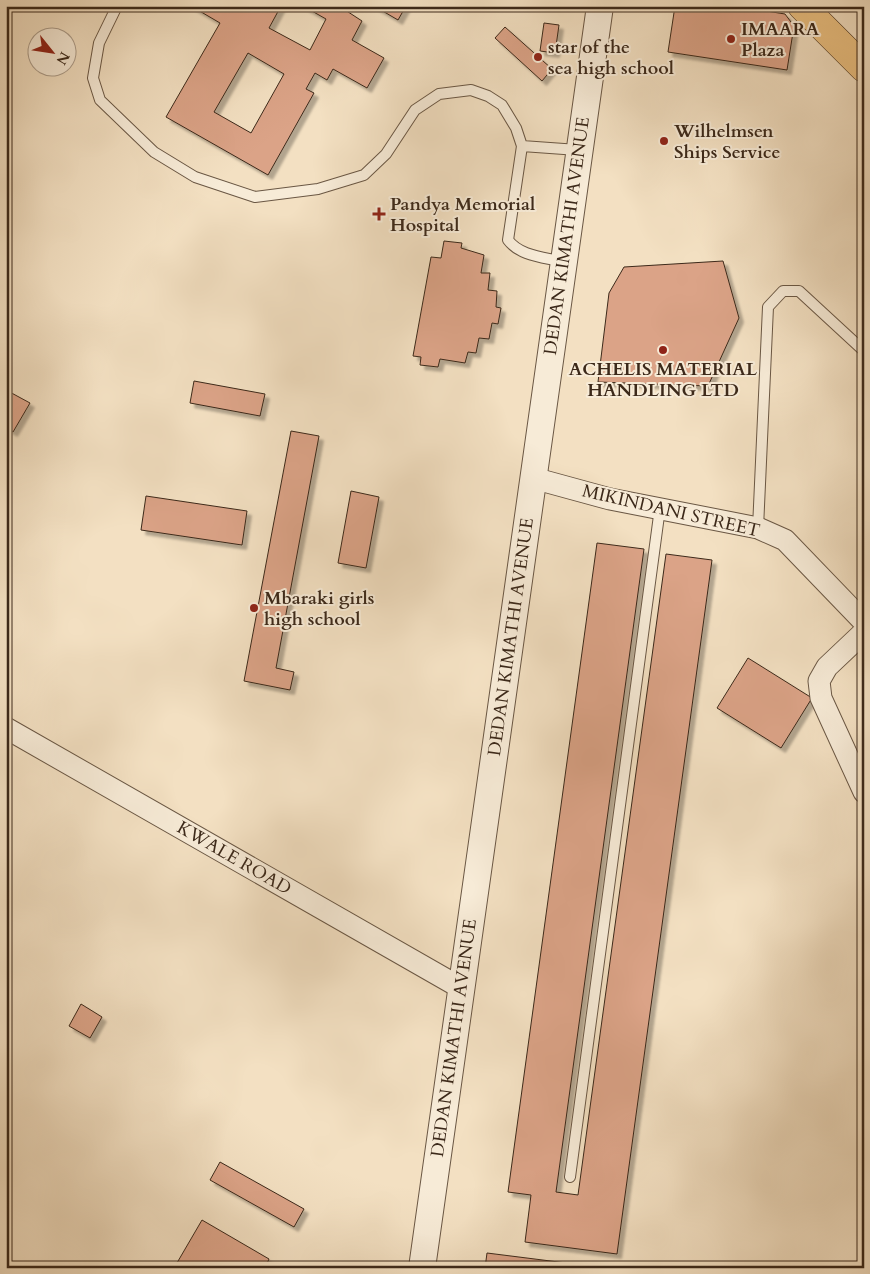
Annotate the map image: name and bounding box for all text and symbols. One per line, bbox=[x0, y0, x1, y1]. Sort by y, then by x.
place label: IMAARA Plaza bbox=[741, 17, 820, 63]
north arrow bbox=[28, 28, 78, 78]
marker: IMAARA Plaza bbox=[725, 33, 737, 45]
place label: star of the sea high school bbox=[548, 35, 674, 81]
text: N bbox=[52, 48, 74, 68]
marker: star of the sea high school bbox=[532, 51, 544, 63]
street label: DEDAN KIMATHI AVENUE bbox=[538, 115, 596, 357]
place label: Wilhelmsen Ships Service bbox=[673, 119, 781, 165]
marker: Wilhelmsen Ships Service bbox=[658, 135, 670, 147]
place label: Pandya Memorial Hospital bbox=[390, 192, 535, 238]
marker: Pandya Memorial Hospital bbox=[372, 207, 386, 221]
marker: ACHELIS MATERIAL HANDLING LTD bbox=[657, 344, 669, 356]
place label: ACHELIS MATERIAL HANDLING LTD bbox=[569, 357, 758, 403]
street label: MIKINDANI STREET bbox=[580, 478, 762, 544]
street label: DEDAN KIMATHI AVENUE bbox=[482, 516, 540, 758]
place label: Mbaraki girls high school bbox=[264, 586, 374, 632]
marker: Mbaraki girls high school bbox=[248, 602, 260, 614]
street label: KWALE ROAD bbox=[172, 815, 296, 901]
street label: DEDAN KIMATHI AVENUE bbox=[425, 917, 483, 1159]

